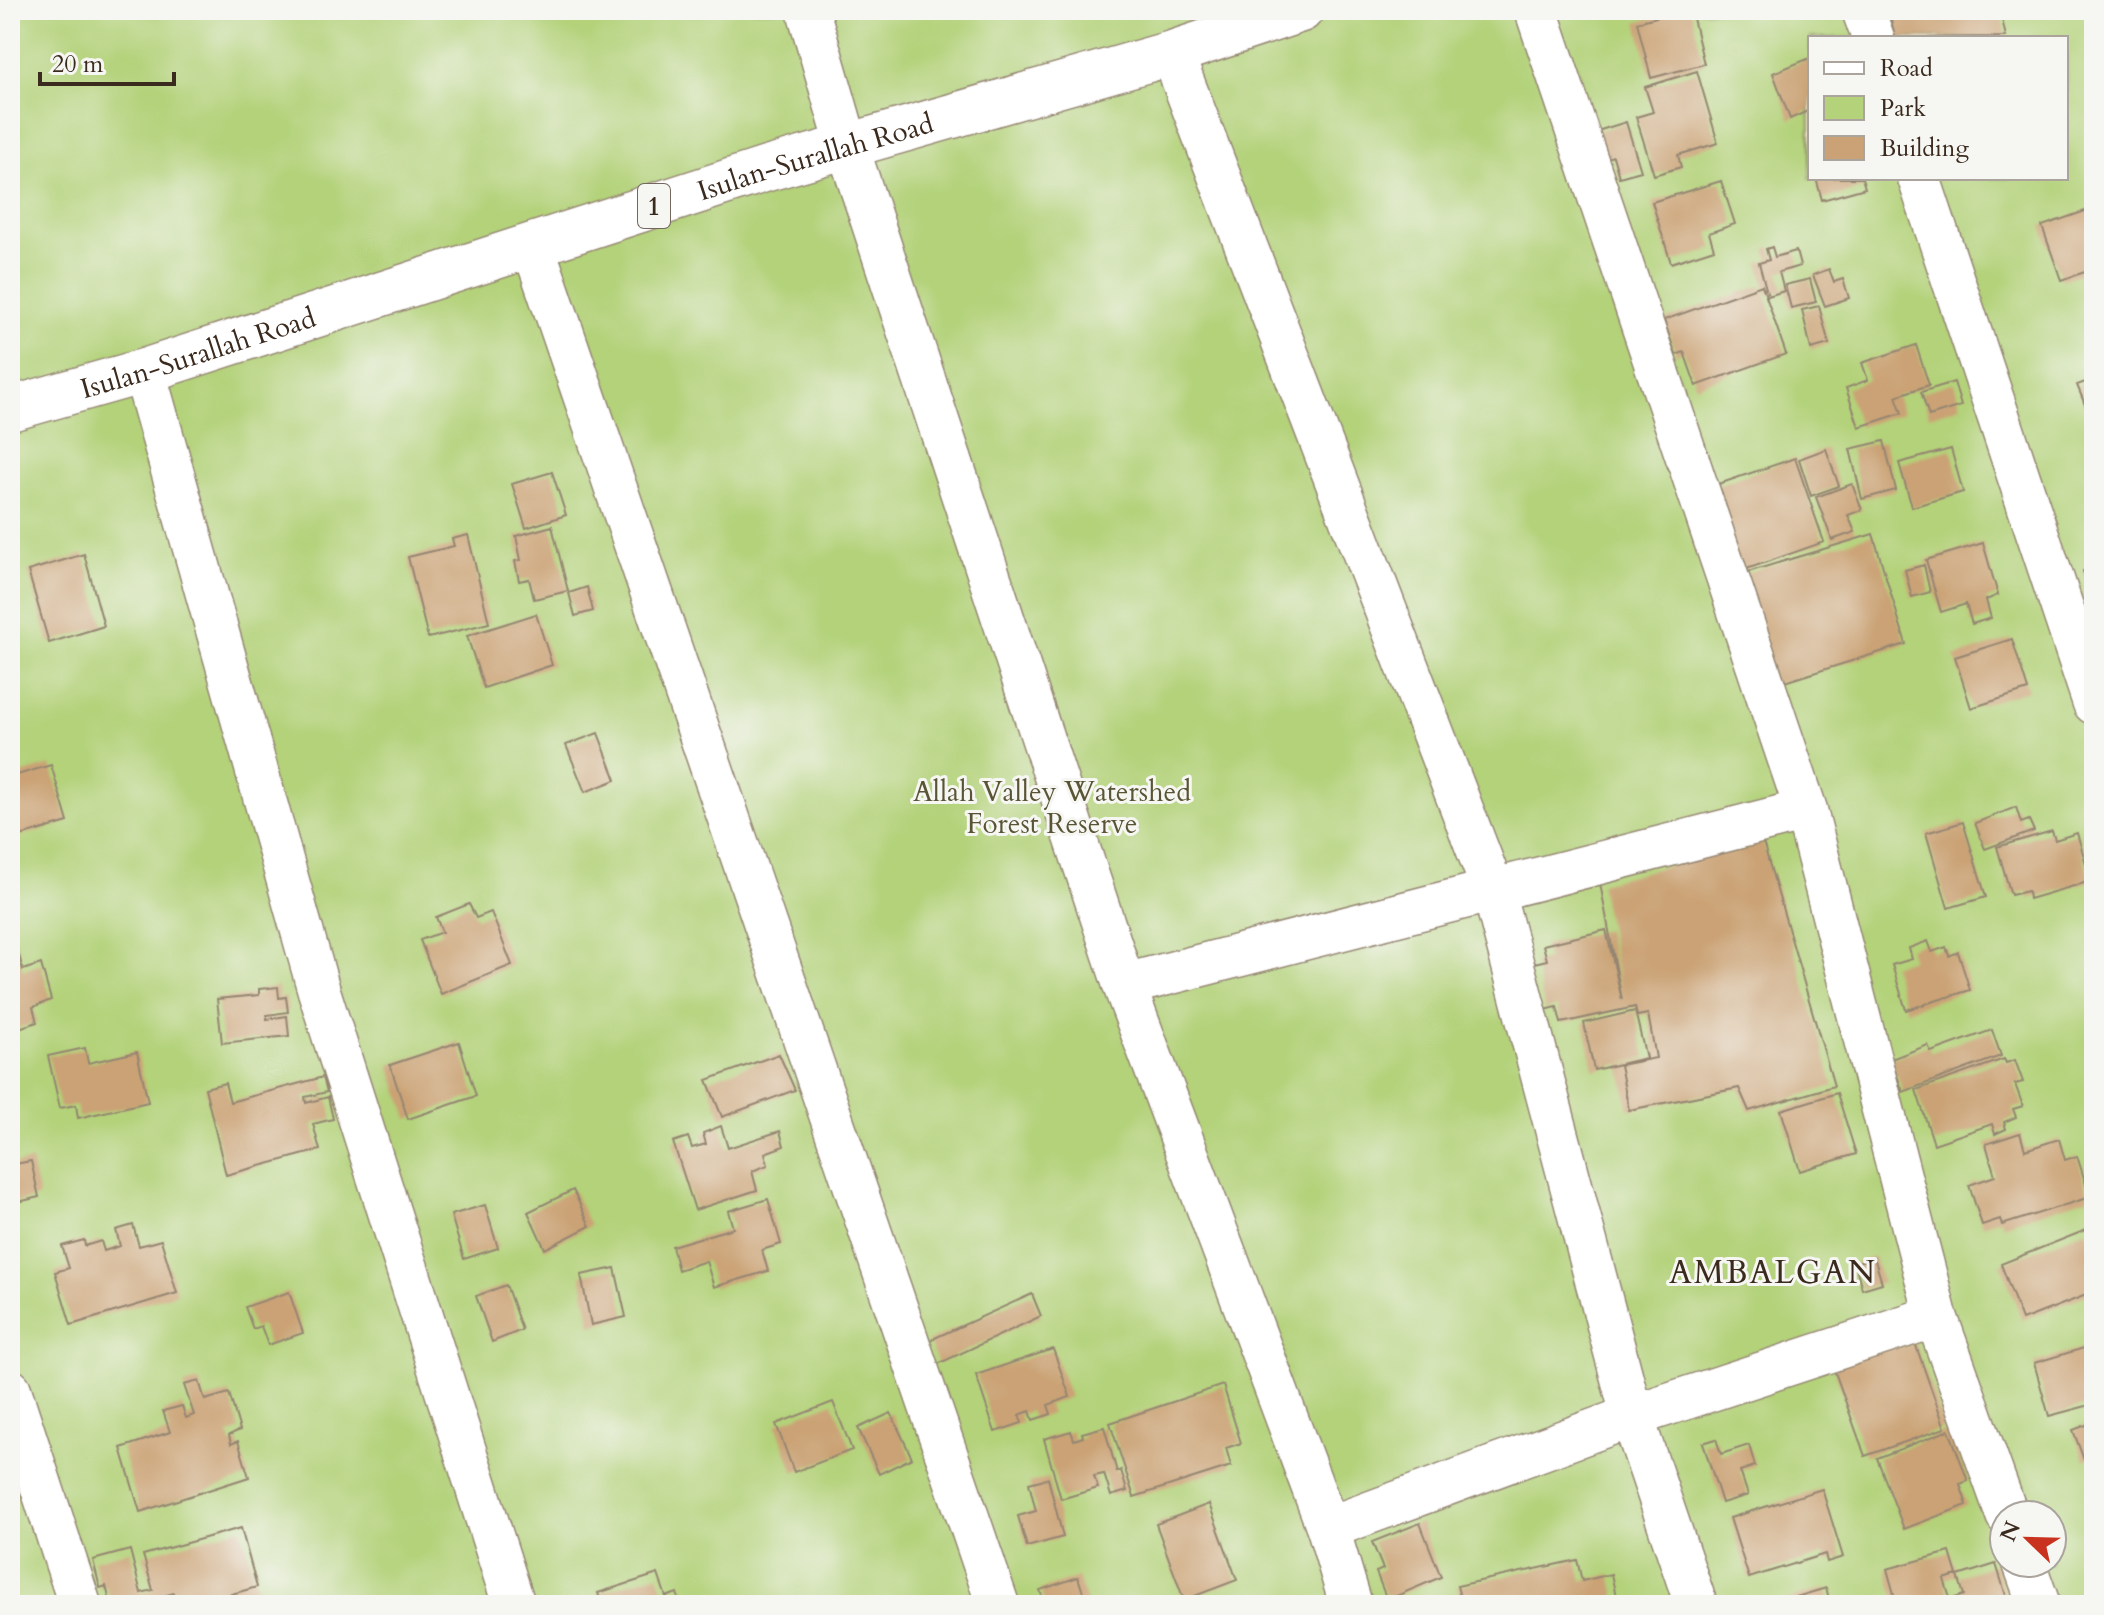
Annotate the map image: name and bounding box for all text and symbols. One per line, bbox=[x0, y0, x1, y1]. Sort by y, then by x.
scale bar bbox=[40, 36, 174, 86]
legend bbox=[1808, 36, 2068, 180]
text: 20 m bbox=[52, 48, 104, 81]
text: Road bbox=[1880, 52, 1933, 85]
text: Park bbox=[1880, 92, 1926, 125]
street label: Isulan-Surallah Road bbox=[693, 104, 938, 210]
text: Building bbox=[1880, 132, 1970, 165]
road number: 1 bbox=[638, 184, 670, 228]
street label: Isulan-Surallah Road bbox=[76, 299, 321, 408]
park label: Allah Valley Watershed Forest Reserve bbox=[913, 773, 1191, 843]
district label: AMBALGAN bbox=[1669, 1251, 1877, 1295]
north arrow bbox=[1988, 1499, 2068, 1579]
text: N bbox=[1993, 1517, 2028, 1546]

